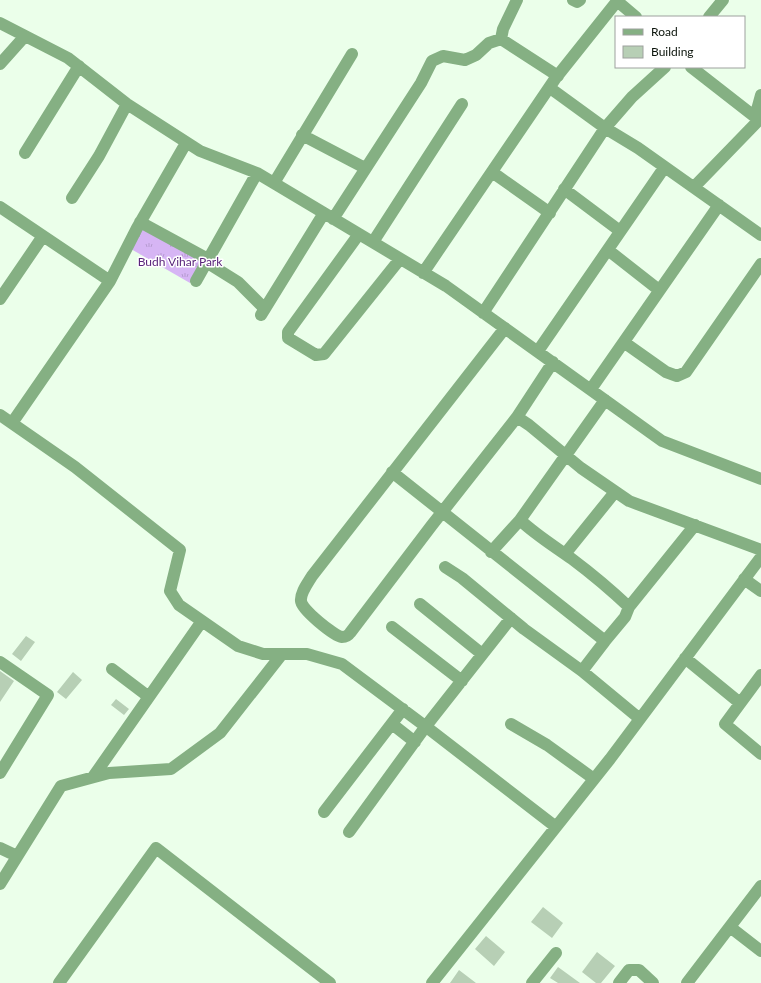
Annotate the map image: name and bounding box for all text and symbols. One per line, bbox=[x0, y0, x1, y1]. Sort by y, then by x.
legend bbox=[615, 16, 745, 68]
text: Road bbox=[651, 24, 678, 39]
text: Building bbox=[651, 44, 694, 59]
park label: Budh Vihar Park bbox=[138, 254, 223, 269]

